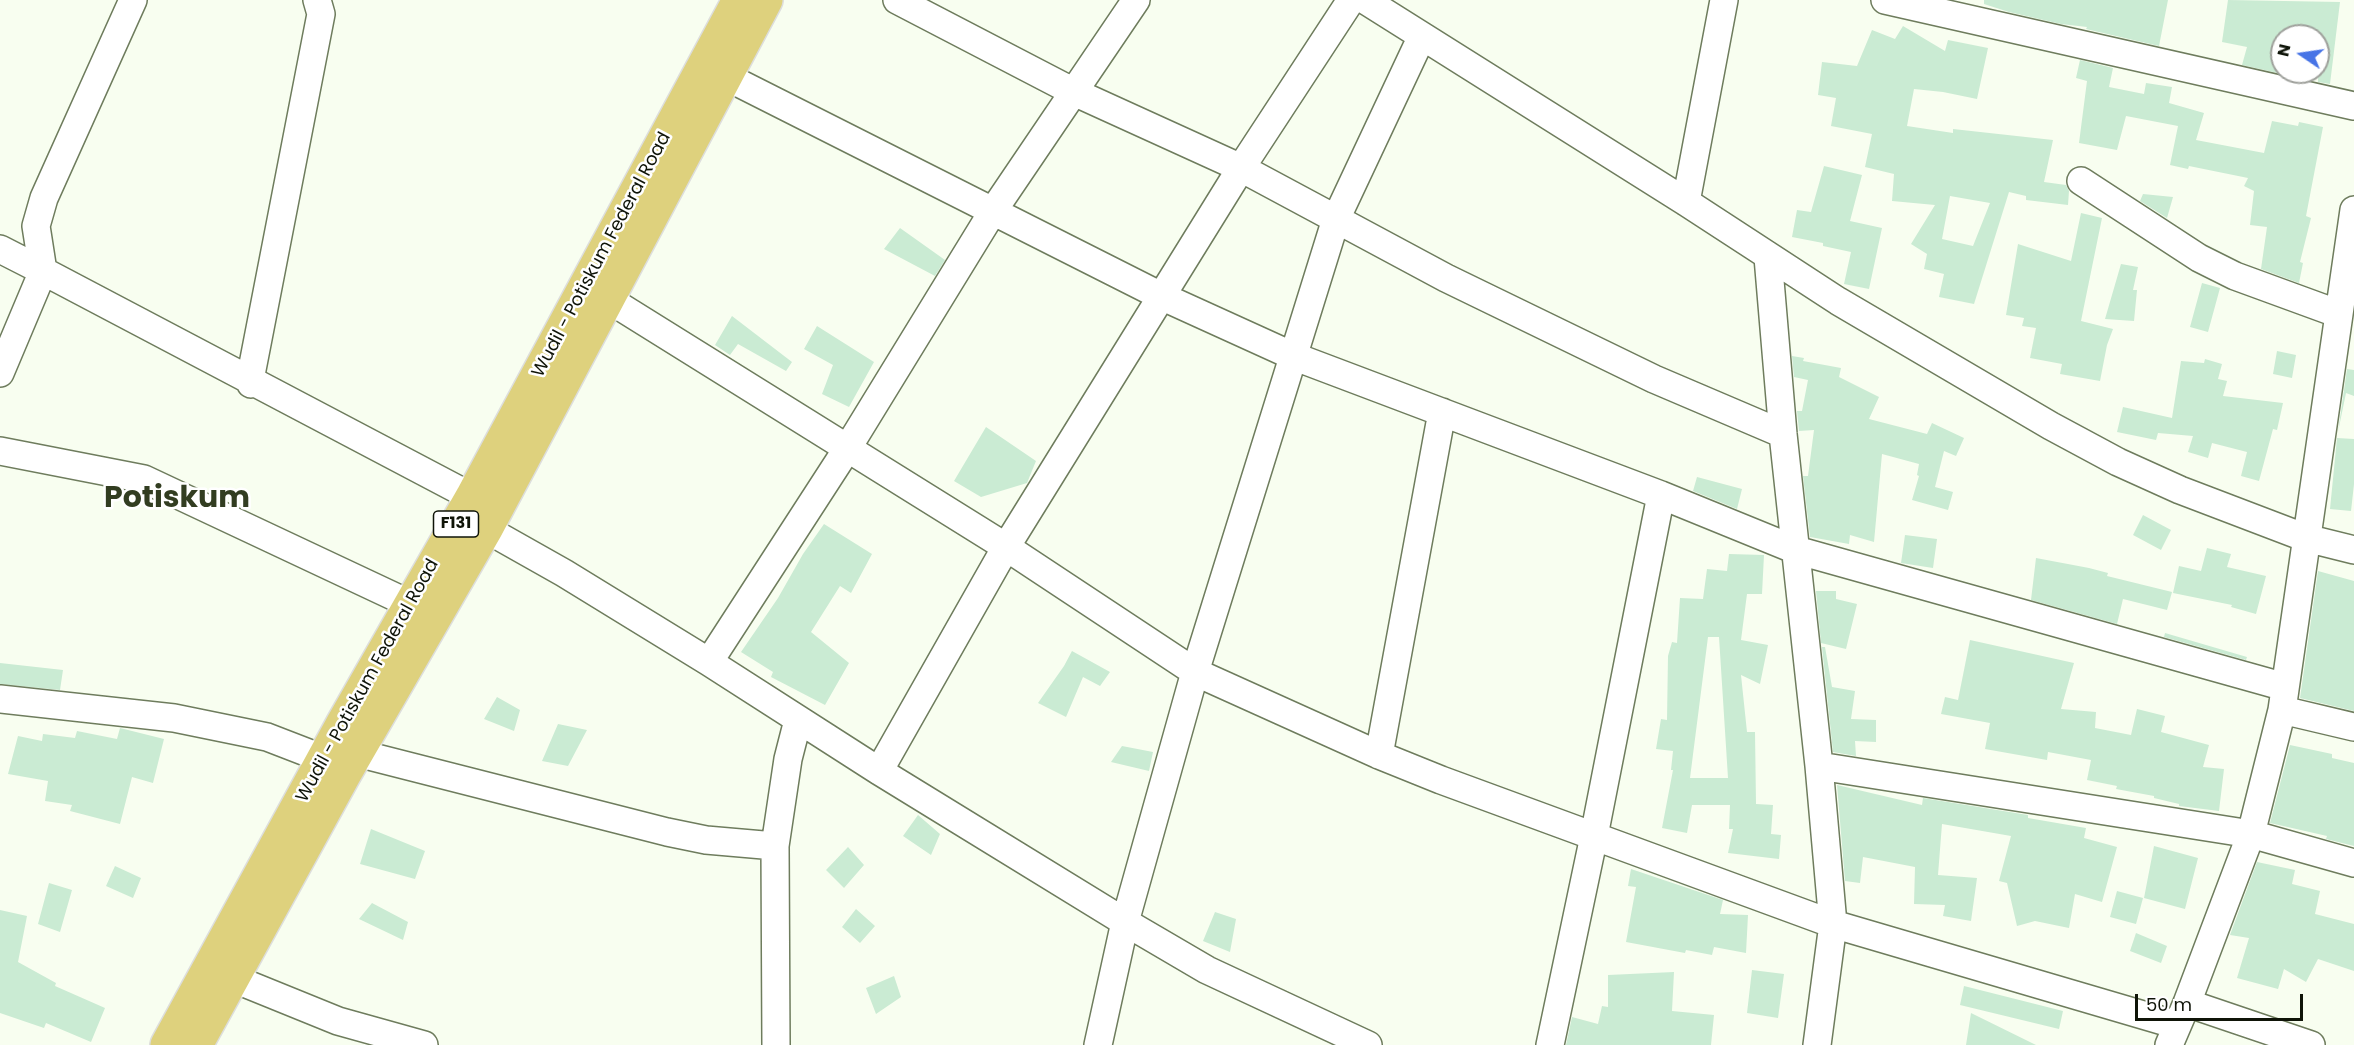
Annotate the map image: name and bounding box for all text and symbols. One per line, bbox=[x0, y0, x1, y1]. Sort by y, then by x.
north arrow bbox=[2270, 24, 2330, 84]
text: N bbox=[2271, 42, 2296, 59]
street label: Wudil - Potiskum Federal Road bbox=[528, 129, 676, 381]
district label: Potiskum bbox=[104, 481, 250, 517]
road number: F131 bbox=[434, 511, 478, 537]
street label: Wudil - Potiskum Federal Road bbox=[292, 556, 444, 806]
scale bar bbox=[2138, 982, 2306, 1020]
text: 50 m bbox=[2146, 992, 2192, 1017]

